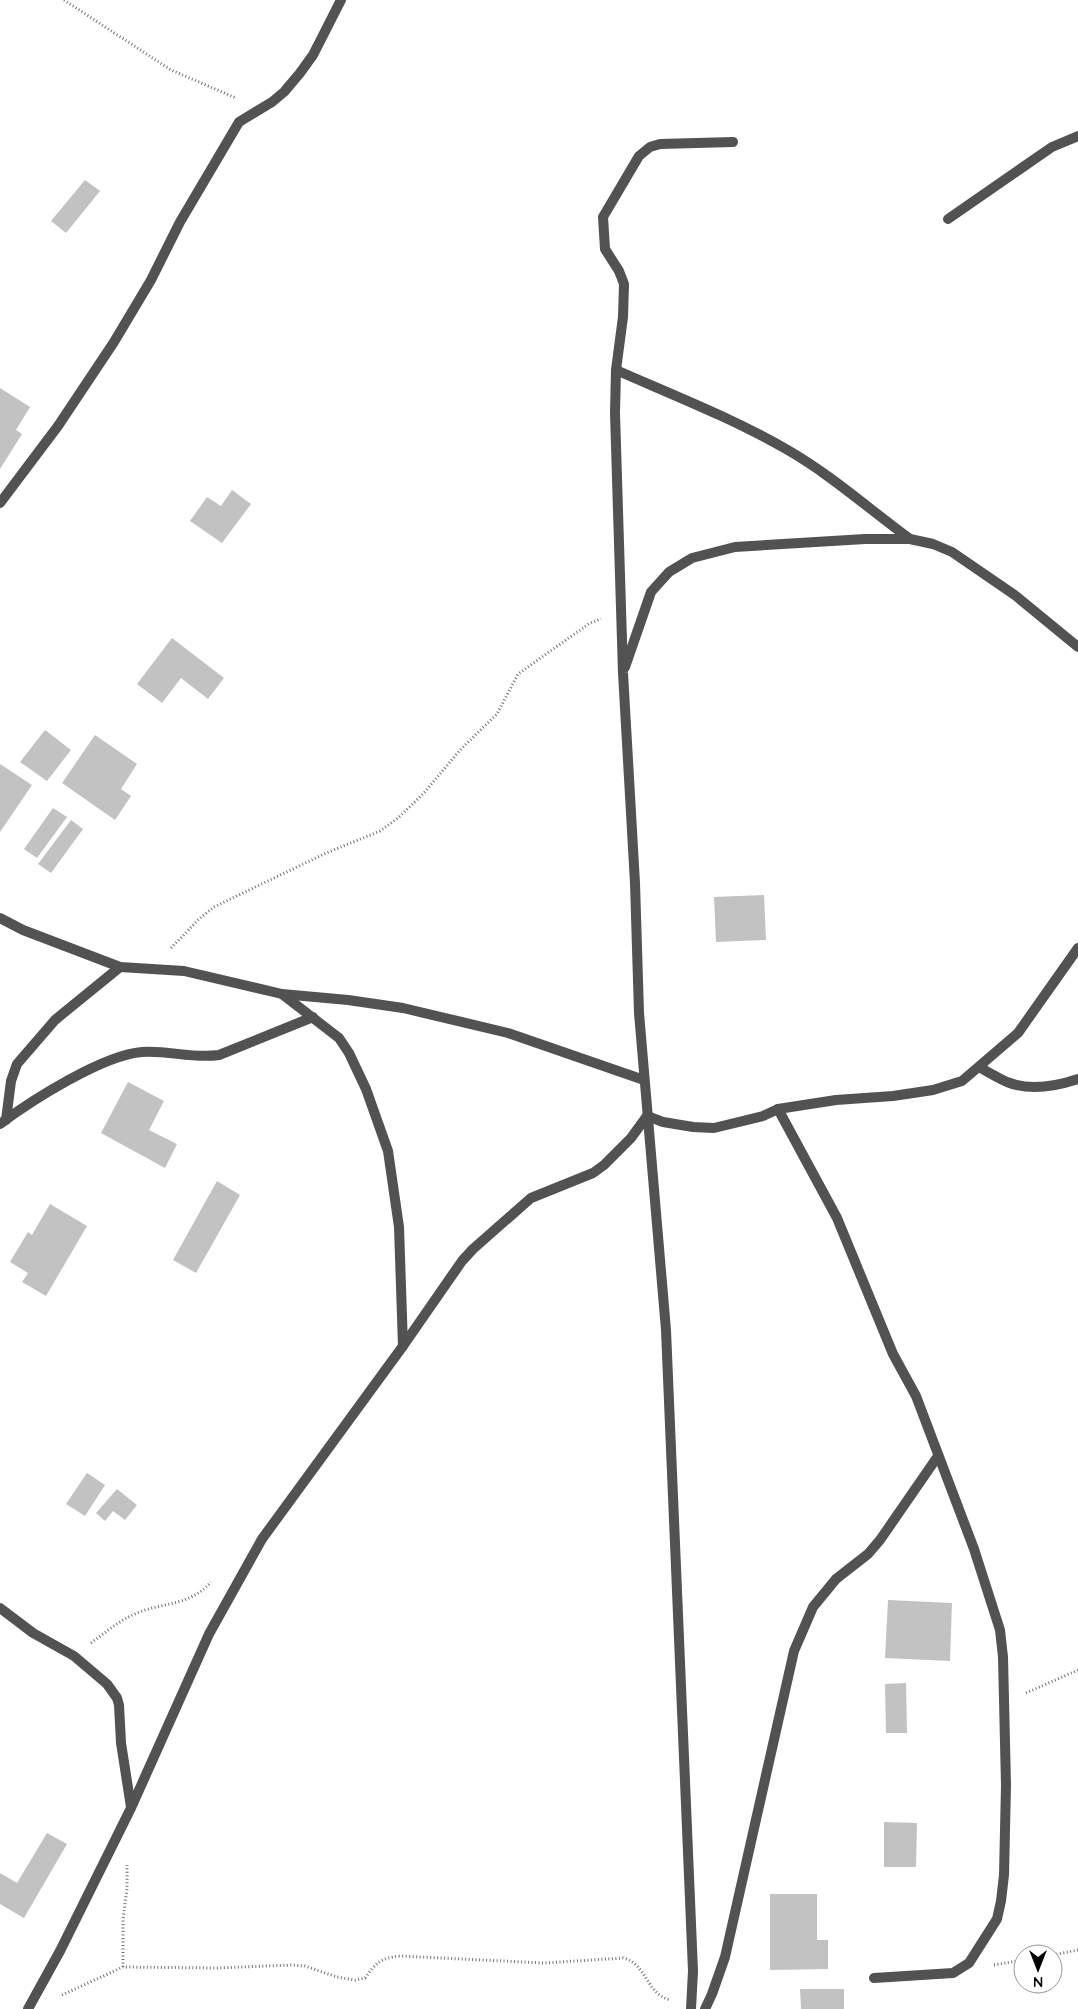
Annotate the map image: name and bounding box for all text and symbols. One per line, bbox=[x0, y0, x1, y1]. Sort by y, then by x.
north arrow bbox=[1013, 1944, 1063, 1994]
text: N bbox=[1033, 1973, 1043, 1991]

